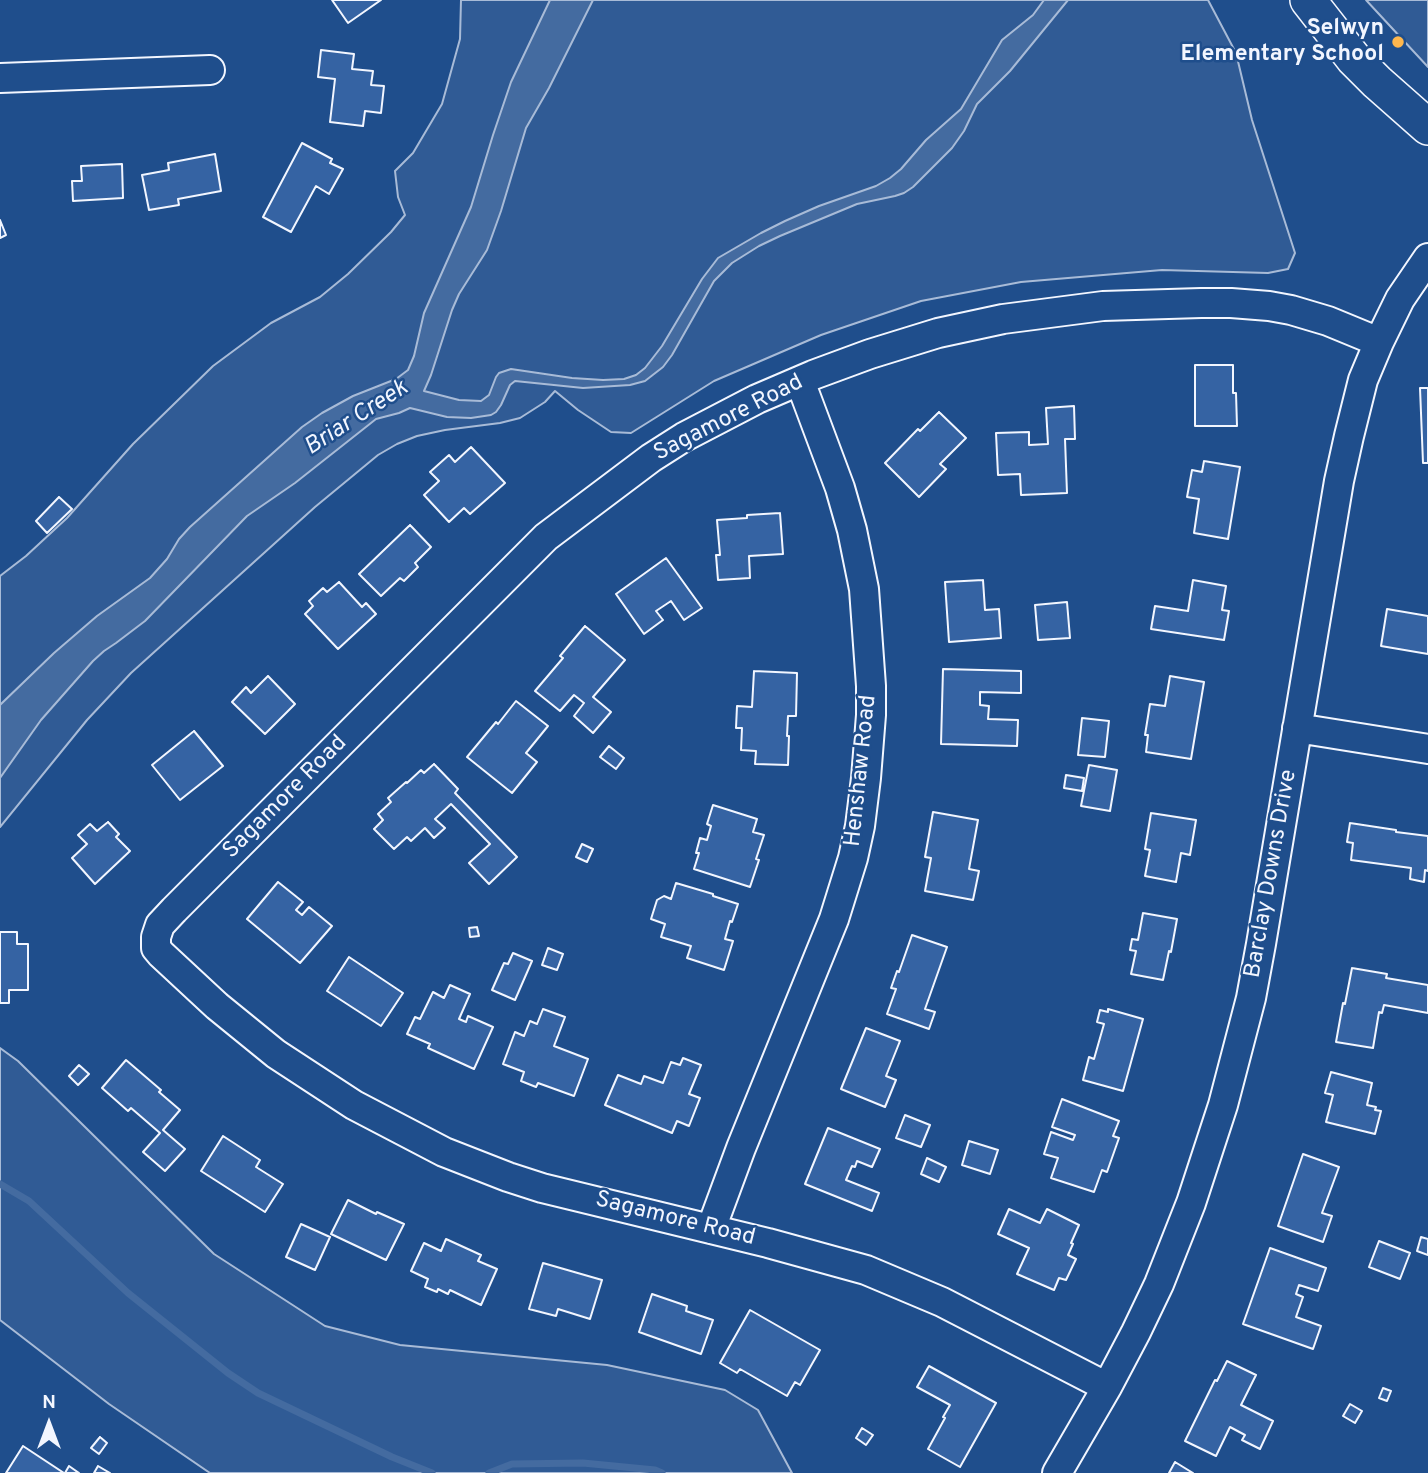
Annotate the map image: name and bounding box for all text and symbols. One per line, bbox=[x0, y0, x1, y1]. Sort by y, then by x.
place label: Selwyn Elementary School bbox=[1180, 15, 1384, 69]
marker: Selwyn Elementary School bbox=[1390, 34, 1406, 50]
street label: Sagamore Road bbox=[650, 370, 808, 468]
water label: Briar Creek bbox=[300, 375, 414, 463]
street label: Henshaw Road bbox=[840, 694, 884, 848]
street label: Sagamore Road bbox=[218, 730, 354, 866]
street label: Barclay Downs Drive bbox=[1240, 768, 1304, 980]
street label: Sagamore Road bbox=[592, 1187, 758, 1253]
north arrow bbox=[14, 1389, 84, 1459]
text: N bbox=[42, 1391, 56, 1415]

